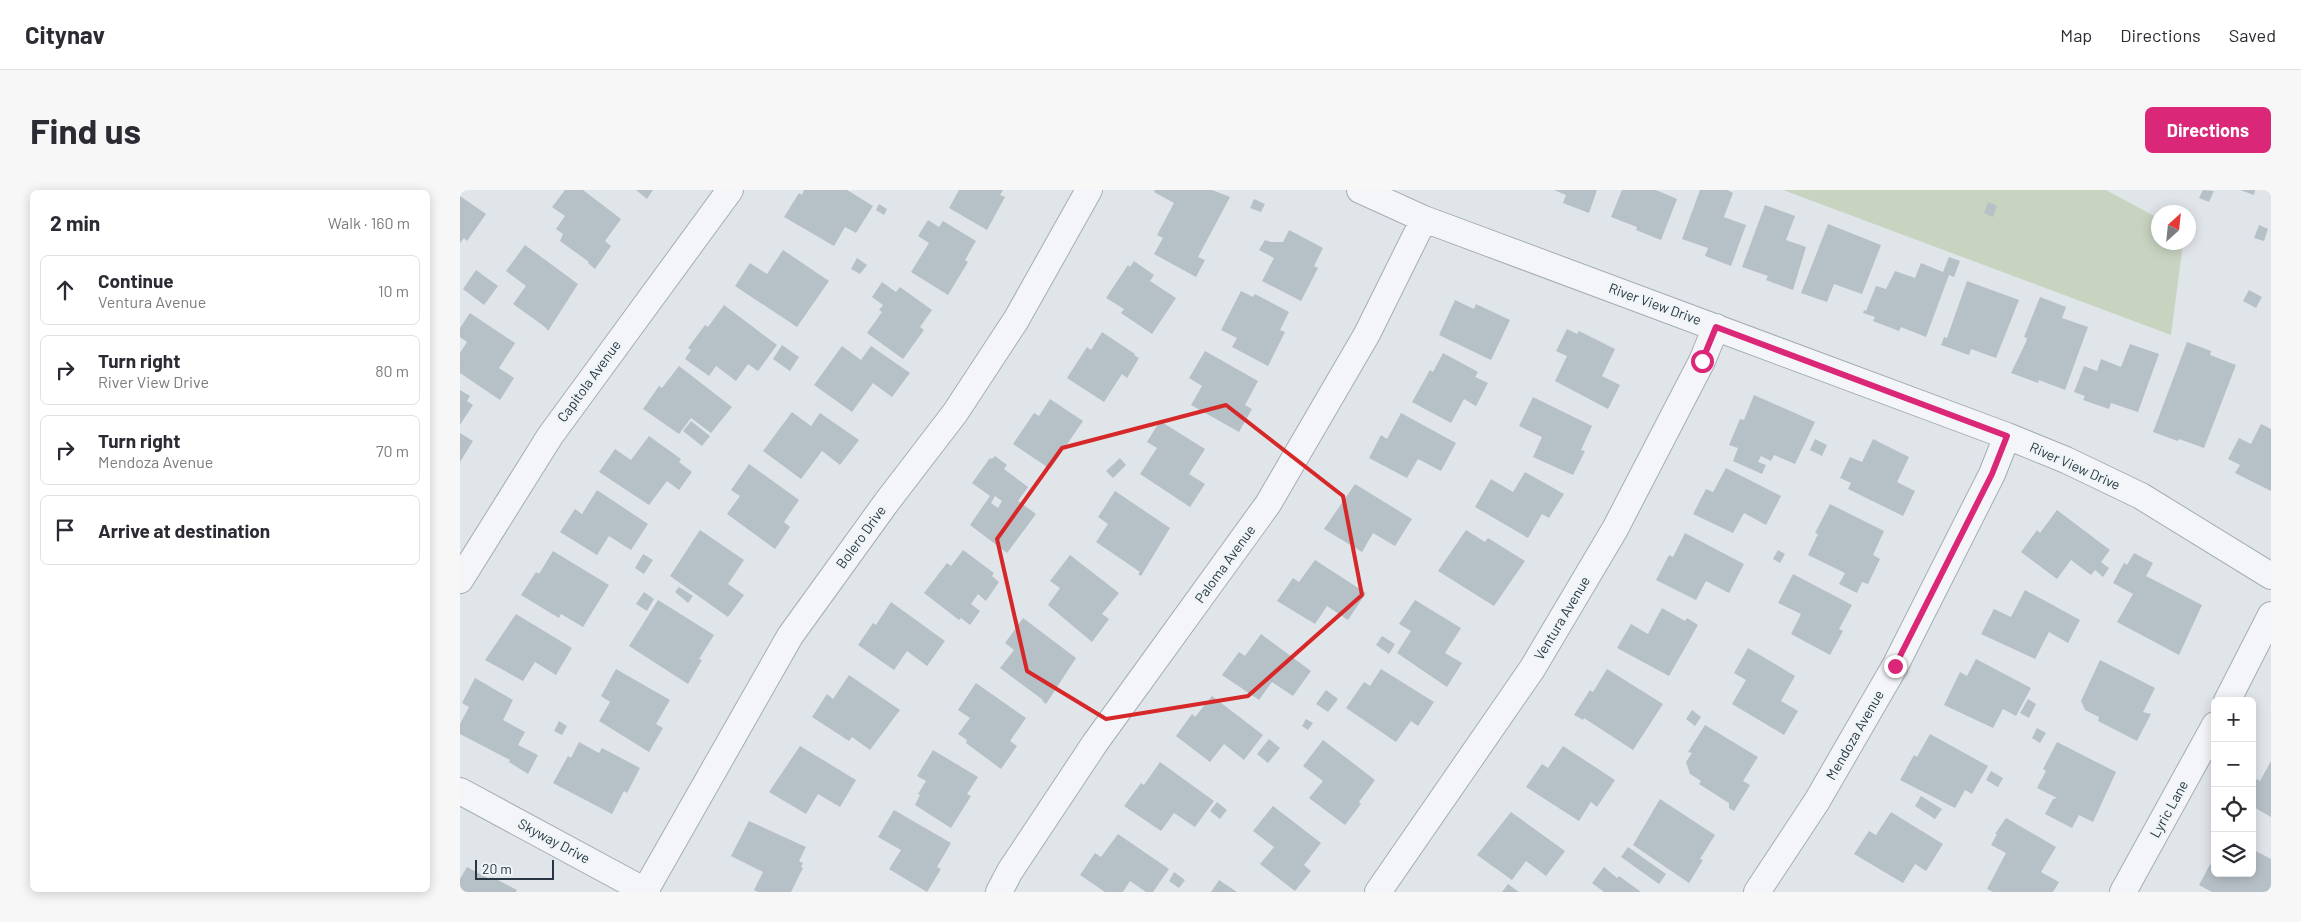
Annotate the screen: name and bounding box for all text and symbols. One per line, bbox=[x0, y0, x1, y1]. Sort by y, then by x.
text: Citynav bbox=[25, 20, 105, 49]
text: Map bbox=[2060, 24, 2092, 46]
text: Directions bbox=[2120, 24, 2201, 46]
text: Saved bbox=[2229, 24, 2276, 46]
button: Directions bbox=[2145, 107, 2271, 153]
text: Find us bbox=[30, 109, 141, 151]
north arrow bbox=[2151, 205, 2196, 250]
text: 2 min bbox=[50, 210, 100, 235]
text: Walk · 160 m bbox=[328, 213, 410, 232]
text: Continue bbox=[98, 269, 174, 292]
icon: ahead bbox=[51, 276, 79, 304]
street label: River View Drive bbox=[1607, 279, 1704, 328]
text: 10 m bbox=[378, 281, 409, 300]
text: Ventura Avenue bbox=[98, 292, 206, 311]
street label: Capitola Avenue bbox=[553, 336, 624, 425]
text: Turn right bbox=[98, 349, 180, 372]
route start bbox=[1691, 350, 1714, 373]
icon: right bbox=[51, 356, 79, 384]
text: 80 m bbox=[375, 361, 409, 380]
text: River View Drive bbox=[98, 372, 209, 391]
text: Turn right bbox=[98, 429, 180, 452]
icon: right bbox=[51, 436, 79, 464]
street label: River View Drive bbox=[2027, 438, 2123, 493]
text: 70 m bbox=[376, 441, 409, 460]
text: Mendoza Avenue bbox=[98, 452, 213, 471]
street label: Bolero Drive bbox=[832, 502, 889, 572]
icon: arrive bbox=[51, 516, 79, 544]
text: Arrive at destination bbox=[98, 519, 270, 542]
street label: Paloma Avenue bbox=[1191, 521, 1259, 606]
street label: Ventura Avenue bbox=[1530, 573, 1593, 663]
route end bbox=[1884, 655, 1907, 678]
street label: Mendoza Avenue bbox=[1822, 687, 1887, 783]
map controls bbox=[2211, 697, 2256, 877]
button: + bbox=[2211, 697, 2256, 742]
button: − bbox=[2211, 742, 2256, 787]
street label: Lyric Lane bbox=[2146, 777, 2191, 840]
button: locate bbox=[2211, 787, 2256, 832]
street label: Skyway Drive bbox=[515, 814, 593, 867]
button: layers bbox=[2211, 832, 2256, 877]
scale bar bbox=[475, 857, 554, 880]
text: 20 m bbox=[482, 860, 512, 877]

